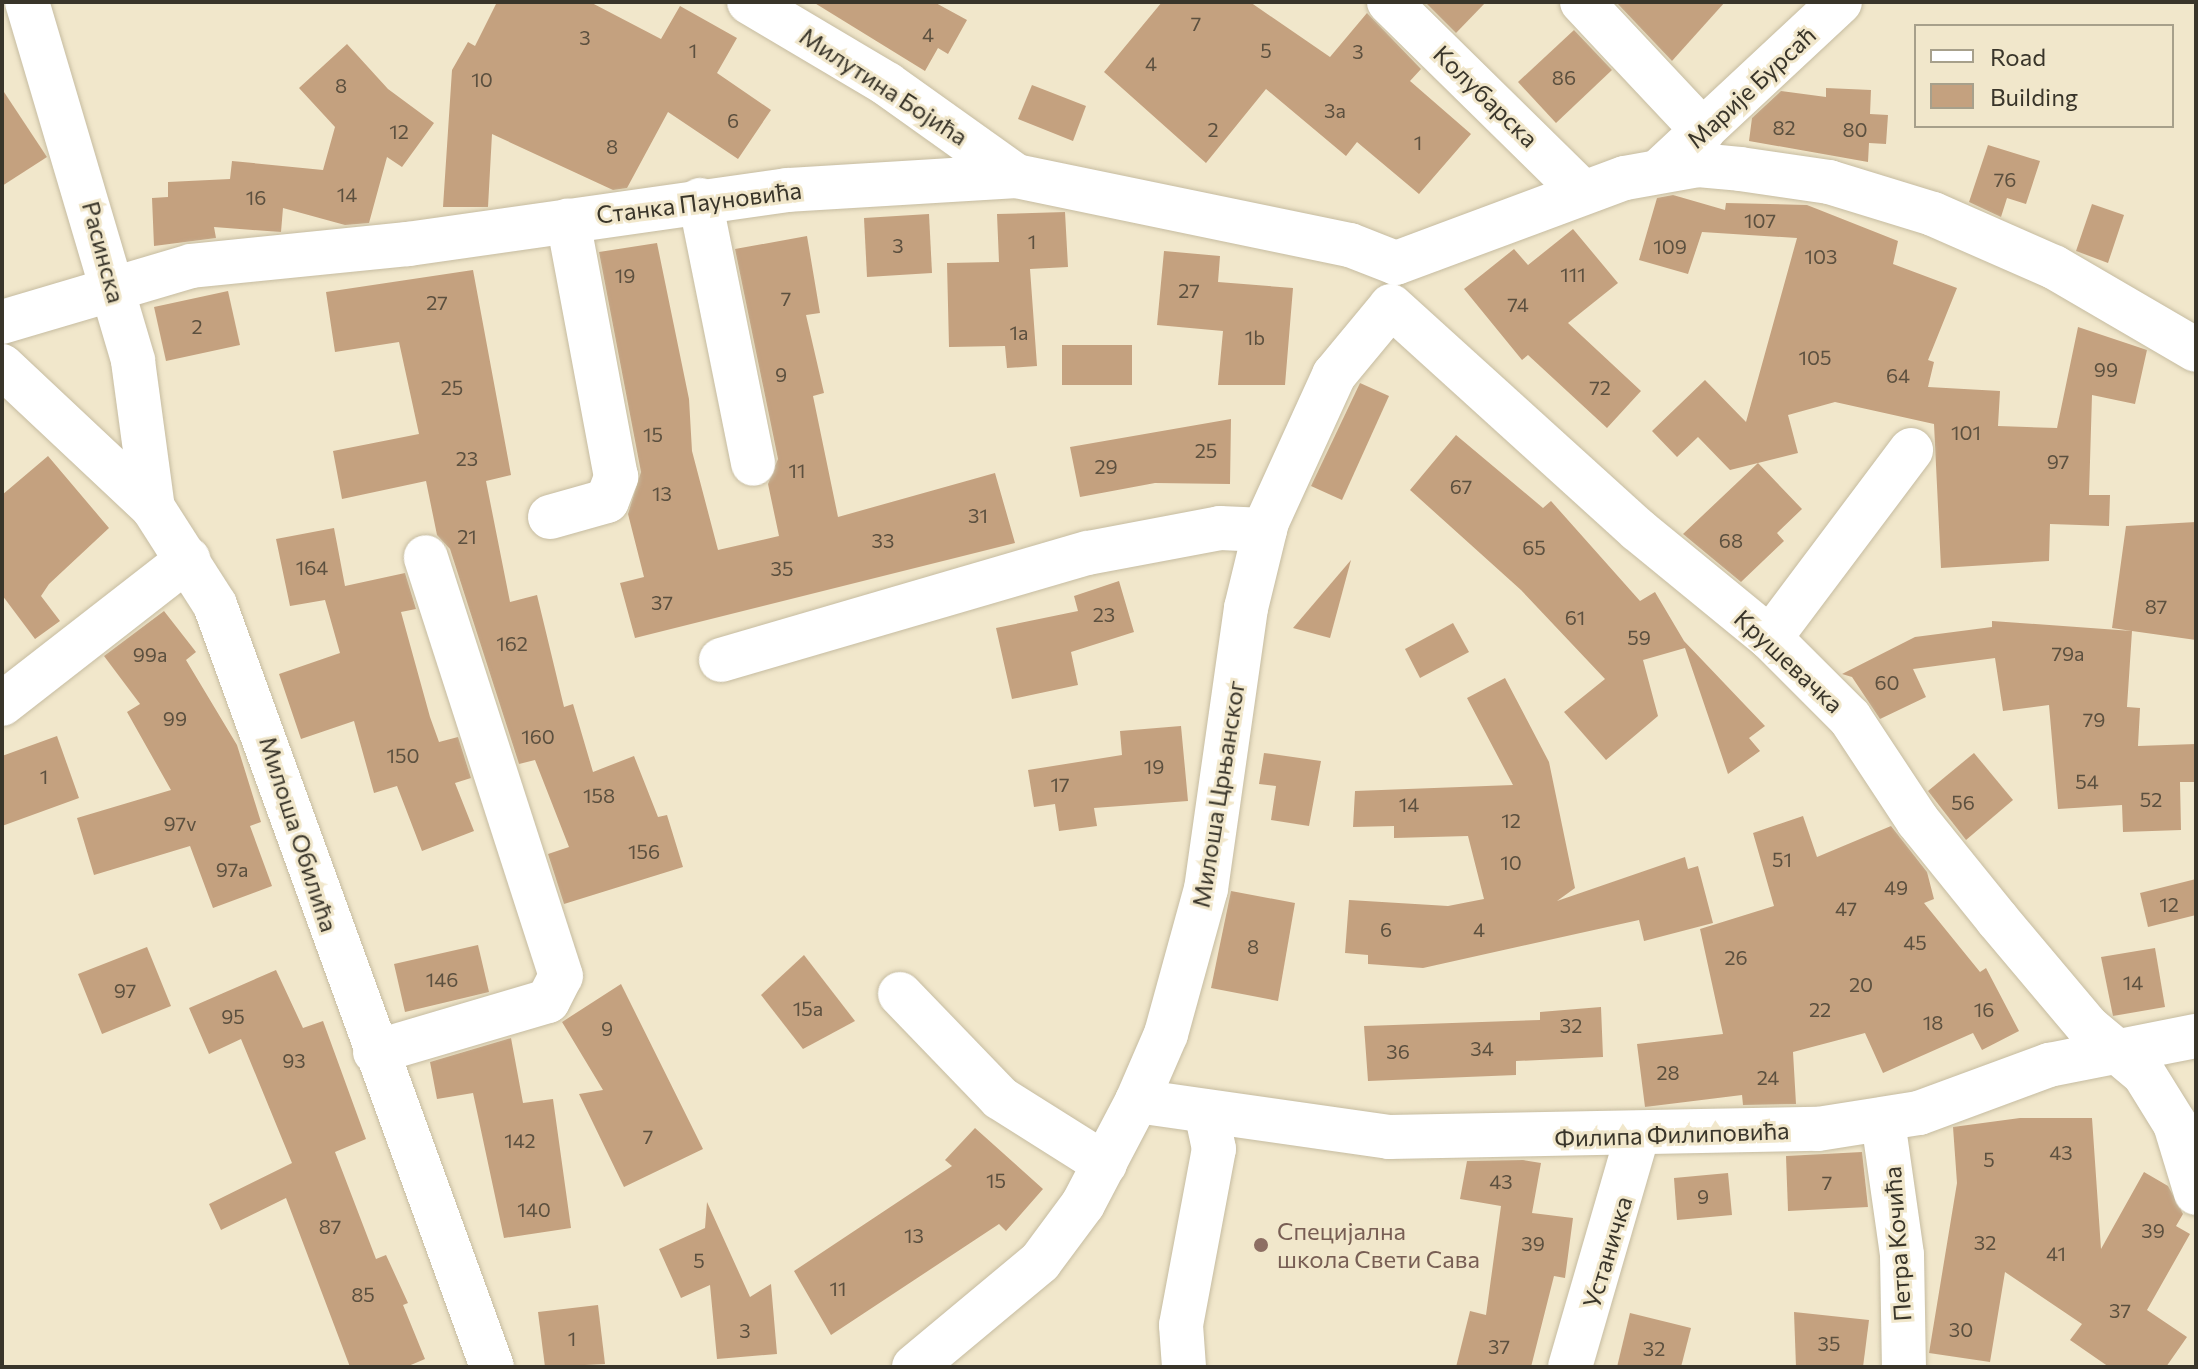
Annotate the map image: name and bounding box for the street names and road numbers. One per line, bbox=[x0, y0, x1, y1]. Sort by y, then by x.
street label: Марије Бурсаћ bbox=[1681, 20, 1821, 154]
street label: Милутина Бојића bbox=[795, 21, 973, 151]
street label: Колубарска bbox=[1428, 39, 1544, 153]
street label: Станка Пауновића bbox=[595, 175, 803, 229]
street label: Расинска bbox=[77, 198, 131, 306]
street label: Крушевачка bbox=[1729, 603, 1849, 719]
street label: Милоша Црњанског bbox=[1186, 678, 1250, 910]
street label: Милоша Обилића bbox=[254, 733, 344, 935]
street label: Филипа Филиповића bbox=[1554, 1116, 1790, 1152]
street label: Петра Кочића bbox=[1877, 1166, 1917, 1322]
street label: Устаничка bbox=[1576, 1193, 1638, 1311]

